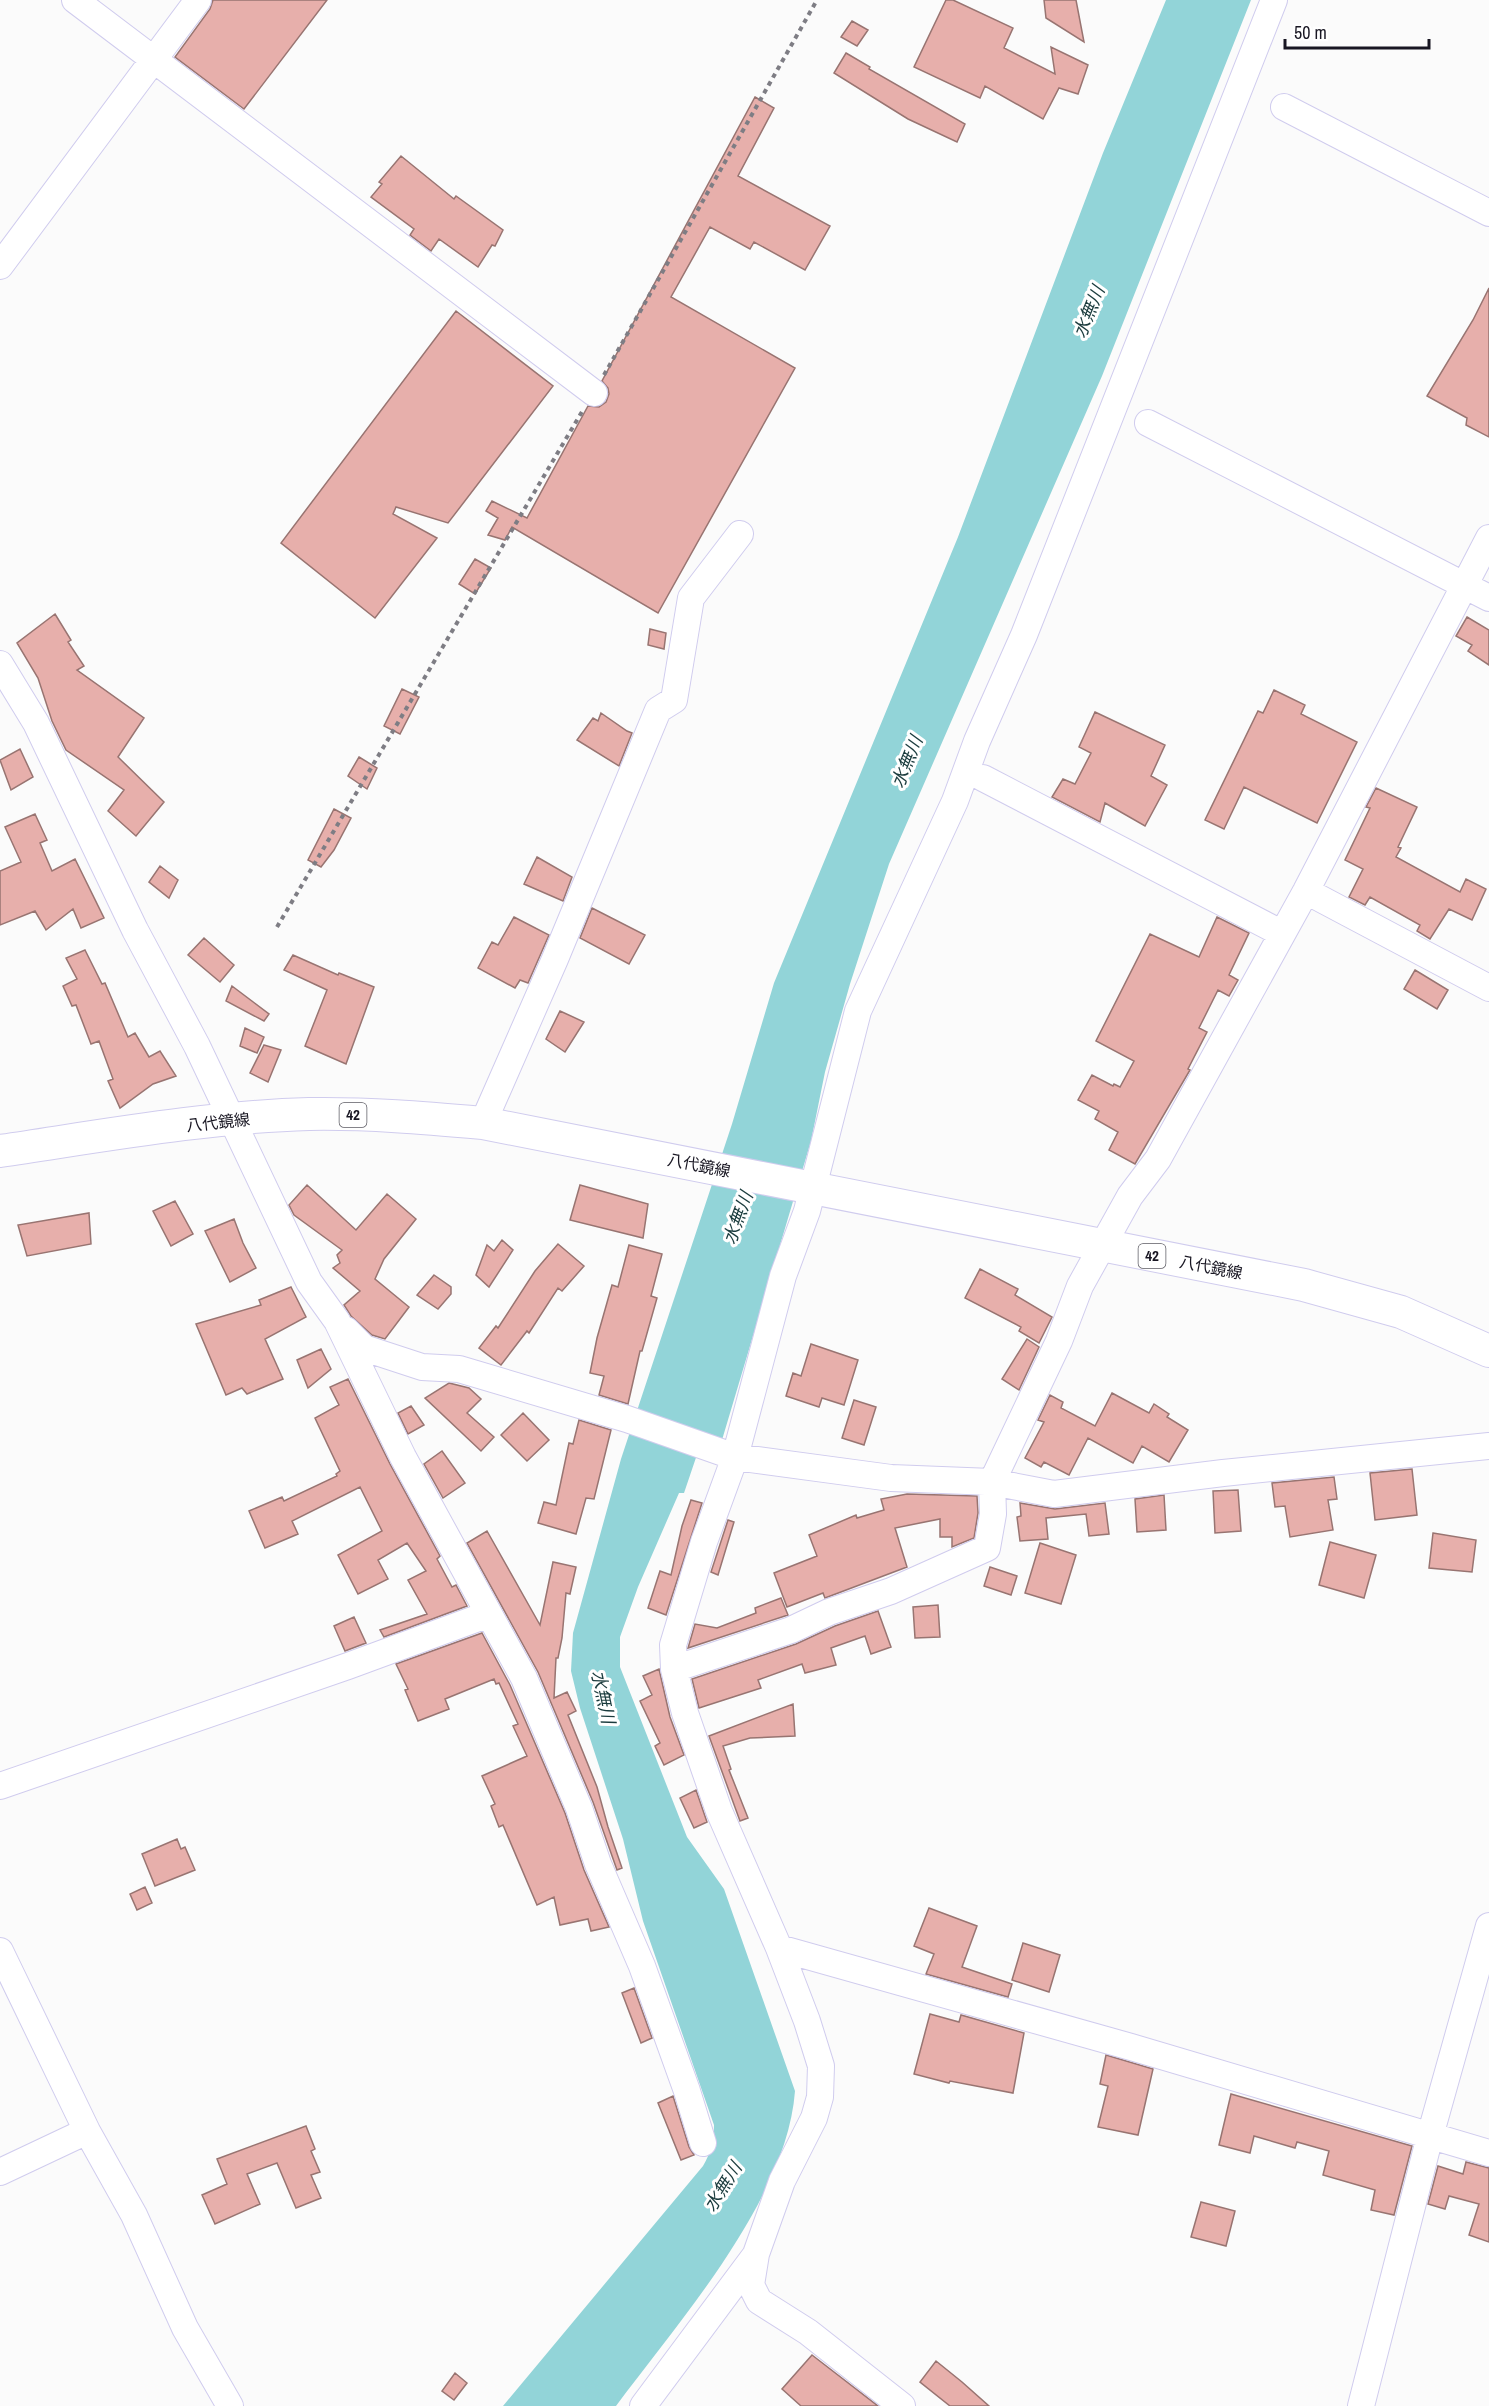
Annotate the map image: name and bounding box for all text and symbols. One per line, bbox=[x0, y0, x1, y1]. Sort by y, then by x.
scale bar bbox=[1285, 12, 1429, 50]
text: 50 m bbox=[1294, 20, 1327, 45]
water label: 水無川 bbox=[1067, 280, 1111, 342]
water label: 水無川 bbox=[885, 730, 929, 792]
road number: 42 bbox=[340, 1103, 366, 1127]
street label: 八代鏡線 bbox=[185, 1108, 251, 1136]
street label: 八代鏡線 bbox=[665, 1148, 733, 1182]
water label: 水無川 bbox=[717, 1186, 759, 1247]
road number: 42 bbox=[1138, 1244, 1166, 1268]
street label: 八代鏡線 bbox=[1177, 1250, 1245, 1284]
water label: 水無川 bbox=[586, 1668, 622, 1728]
water label: 水無川 bbox=[698, 2156, 749, 2216]

